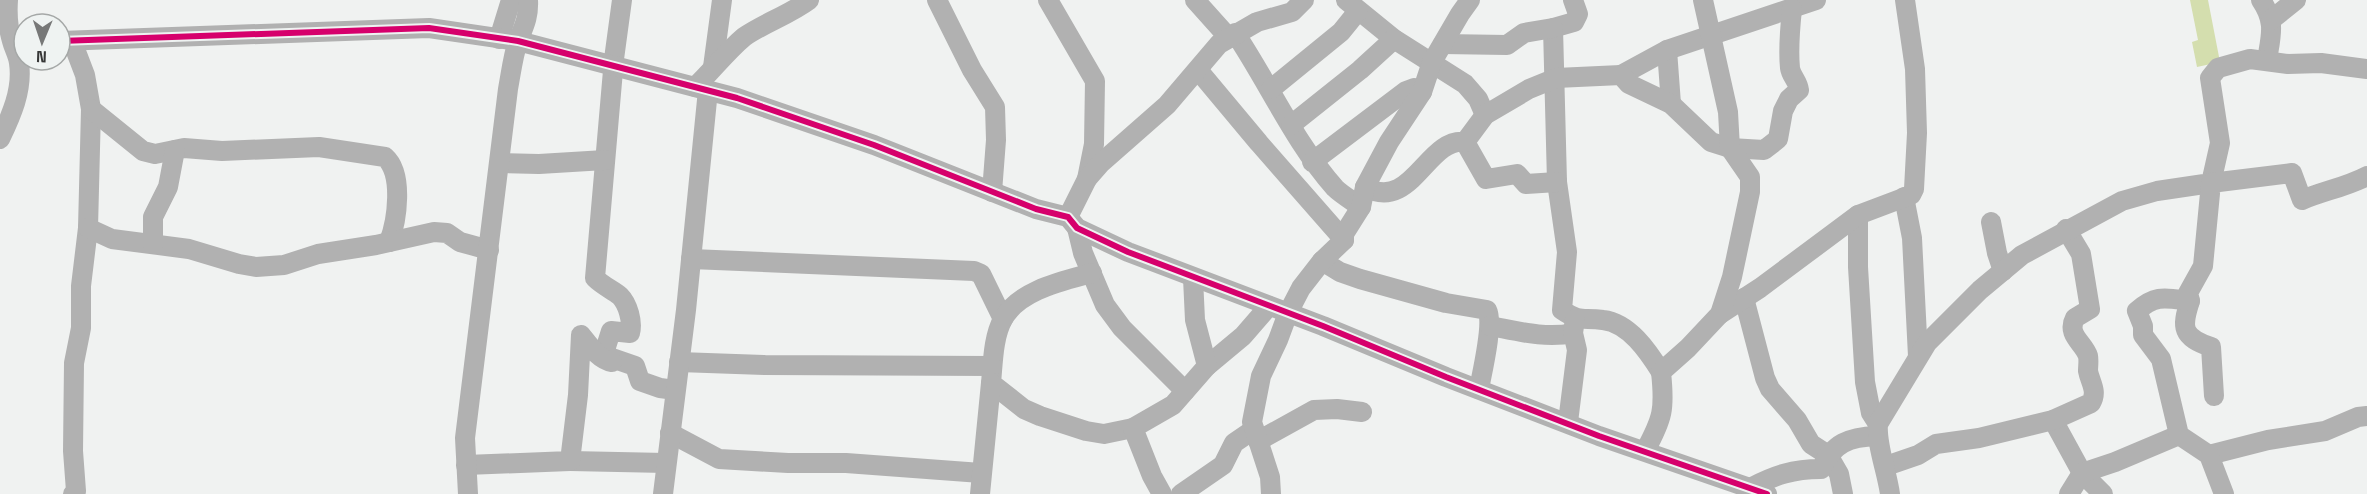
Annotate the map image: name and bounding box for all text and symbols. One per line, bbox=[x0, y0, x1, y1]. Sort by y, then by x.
north arrow bbox=[12, 12, 72, 72]
text: N bbox=[36, 46, 47, 67]

